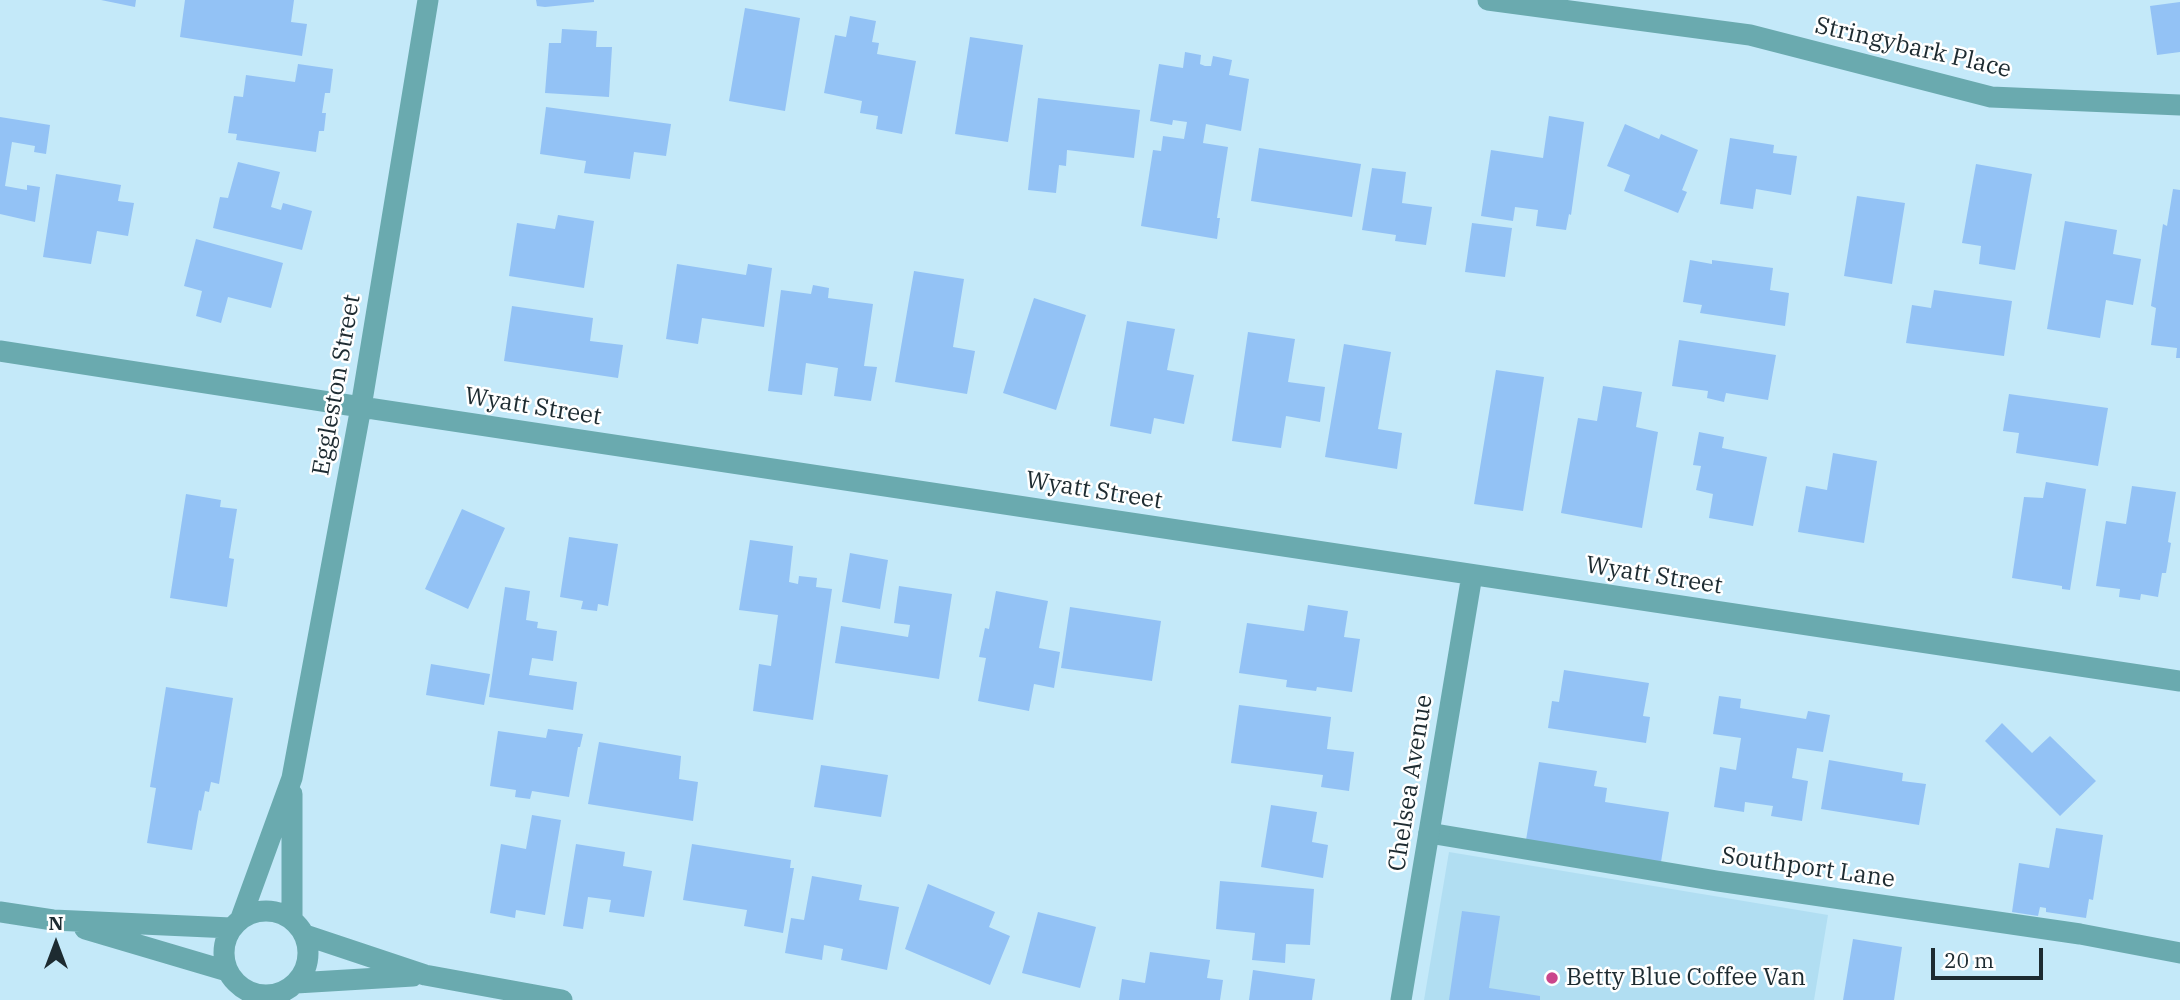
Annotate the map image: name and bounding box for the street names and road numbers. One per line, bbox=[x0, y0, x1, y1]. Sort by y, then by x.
street label: Stringybark Place bbox=[1812, 11, 2014, 85]
street label: Eggleston Street bbox=[307, 292, 367, 478]
street label: Wyatt Street bbox=[463, 382, 603, 432]
street label: Wyatt Street bbox=[1024, 466, 1164, 516]
street label: Wyatt Street bbox=[1584, 551, 1724, 601]
street label: Chelsea Avenue bbox=[1383, 693, 1439, 873]
street label: Southport Lane bbox=[1719, 842, 1897, 894]

